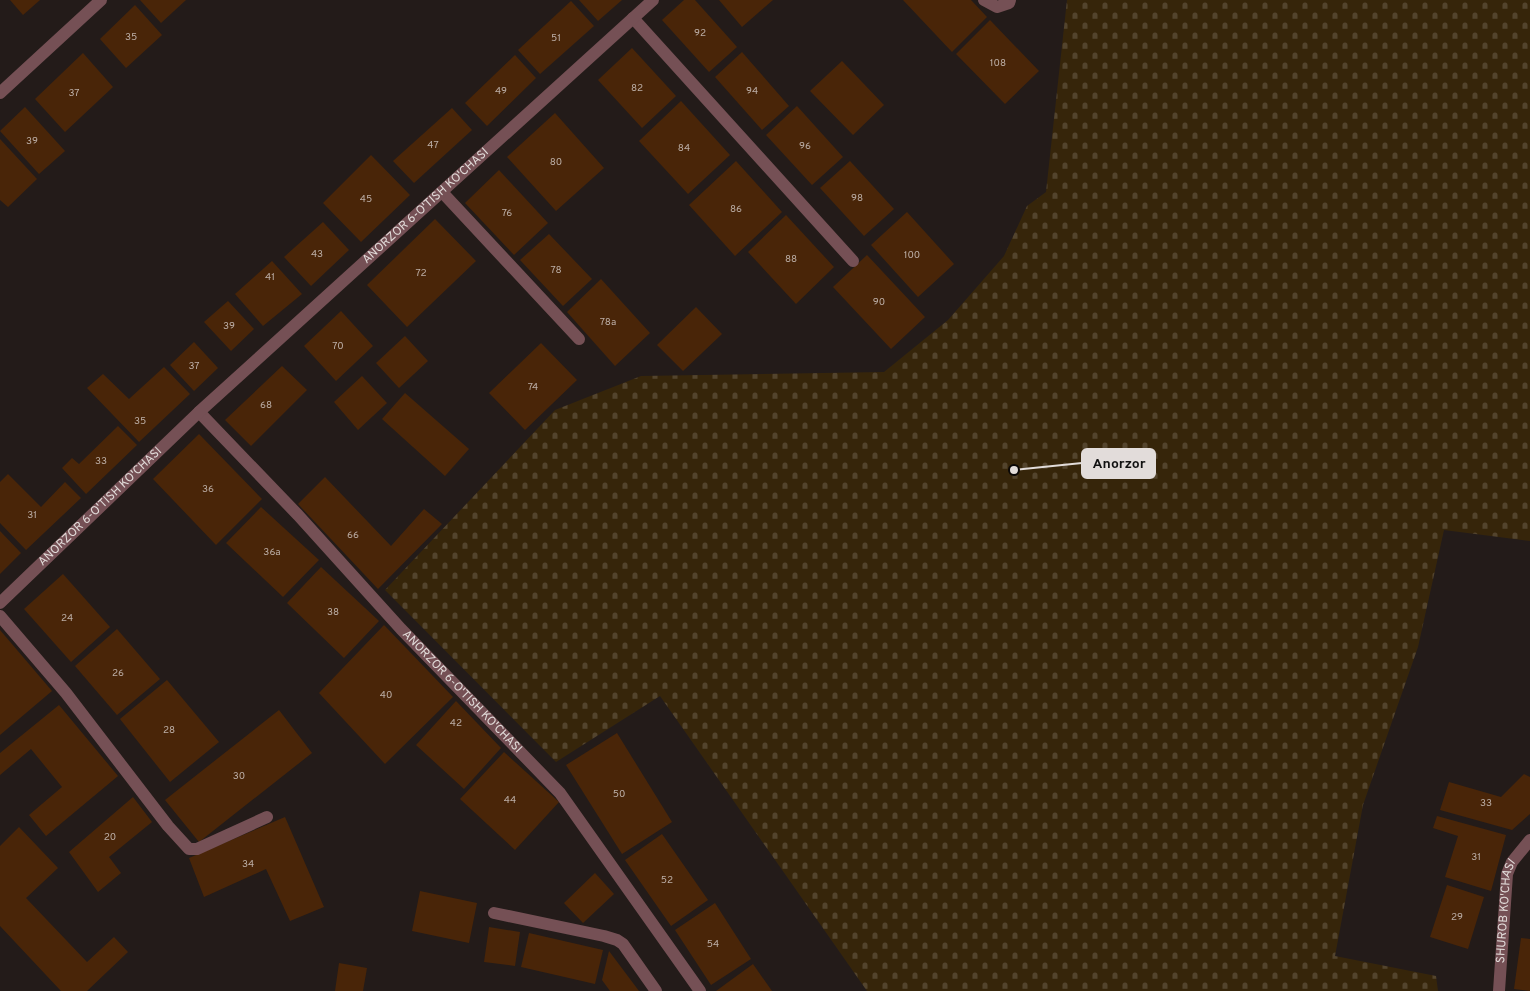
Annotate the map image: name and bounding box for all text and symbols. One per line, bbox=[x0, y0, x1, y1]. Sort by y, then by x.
house number: 92 bbox=[694, 27, 706, 40]
house number: 35 bbox=[125, 31, 137, 44]
house number: 51 bbox=[551, 32, 561, 45]
house number: 108 bbox=[990, 57, 1006, 70]
house number: 82 bbox=[631, 82, 643, 95]
house number: 49 bbox=[495, 85, 507, 98]
house number: 94 bbox=[746, 85, 758, 98]
house number: 37 bbox=[68, 87, 80, 100]
house number: 39 bbox=[26, 135, 38, 148]
house number: 47 bbox=[427, 139, 439, 152]
house number: 96 bbox=[799, 140, 811, 153]
house number: 84 bbox=[678, 142, 690, 155]
street label: ANORZOR 6-O'TISH KO'CHASI bbox=[359, 145, 492, 268]
house number: 80 bbox=[550, 156, 562, 169]
house number: 98 bbox=[851, 192, 863, 205]
house number: 45 bbox=[360, 193, 372, 206]
house number: 86 bbox=[730, 203, 742, 216]
house number: 76 bbox=[502, 207, 512, 220]
house number: 43 bbox=[311, 248, 323, 261]
house number: 100 bbox=[904, 249, 920, 262]
house number: 88 bbox=[785, 253, 797, 266]
house number: 78 bbox=[550, 264, 562, 277]
house number: 72 bbox=[415, 267, 427, 280]
house number: 41 bbox=[265, 271, 275, 284]
house number: 90 bbox=[873, 296, 885, 309]
house number: 78а bbox=[600, 316, 616, 329]
house number: 39 bbox=[223, 320, 235, 333]
house number: 70 bbox=[332, 340, 344, 353]
house number: 37 bbox=[188, 360, 200, 373]
house number: 74 bbox=[528, 381, 538, 394]
house number: 68 bbox=[260, 399, 272, 412]
house number: 35 bbox=[134, 415, 146, 428]
street label: ANORZOR 6-O'TISH KO'CHASI bbox=[35, 444, 166, 570]
callout: Anorzor bbox=[1082, 449, 1155, 478]
house number: 33 bbox=[95, 455, 107, 468]
text: Anorzor bbox=[1093, 456, 1146, 473]
house number: 36 bbox=[202, 483, 214, 496]
house number: 31 bbox=[27, 509, 37, 522]
house number: 66 bbox=[347, 529, 359, 542]
house number: 36а bbox=[263, 546, 281, 559]
house number: 38 bbox=[327, 606, 339, 619]
house number: 24 bbox=[61, 612, 73, 625]
street label: ANORZOR 6-O'TISH KO'CHASI bbox=[399, 627, 525, 757]
house number: 26 bbox=[112, 667, 124, 680]
house number: 40 bbox=[380, 689, 392, 702]
house number: 42 bbox=[450, 717, 462, 730]
house number: 28 bbox=[163, 724, 175, 737]
house number: 30 bbox=[233, 770, 245, 783]
house number: 50 bbox=[613, 788, 625, 801]
house number: 44 bbox=[504, 794, 516, 807]
house number: 33 bbox=[1480, 797, 1492, 810]
house number: 20 bbox=[104, 831, 116, 844]
house number: 31 bbox=[1471, 851, 1481, 864]
street label: SHUROB KO'CHASI bbox=[1493, 855, 1519, 964]
house number: 34 bbox=[242, 858, 254, 871]
house number: 52 bbox=[661, 874, 673, 887]
house number: 29 bbox=[1451, 911, 1463, 924]
house number: 54 bbox=[707, 938, 719, 951]

